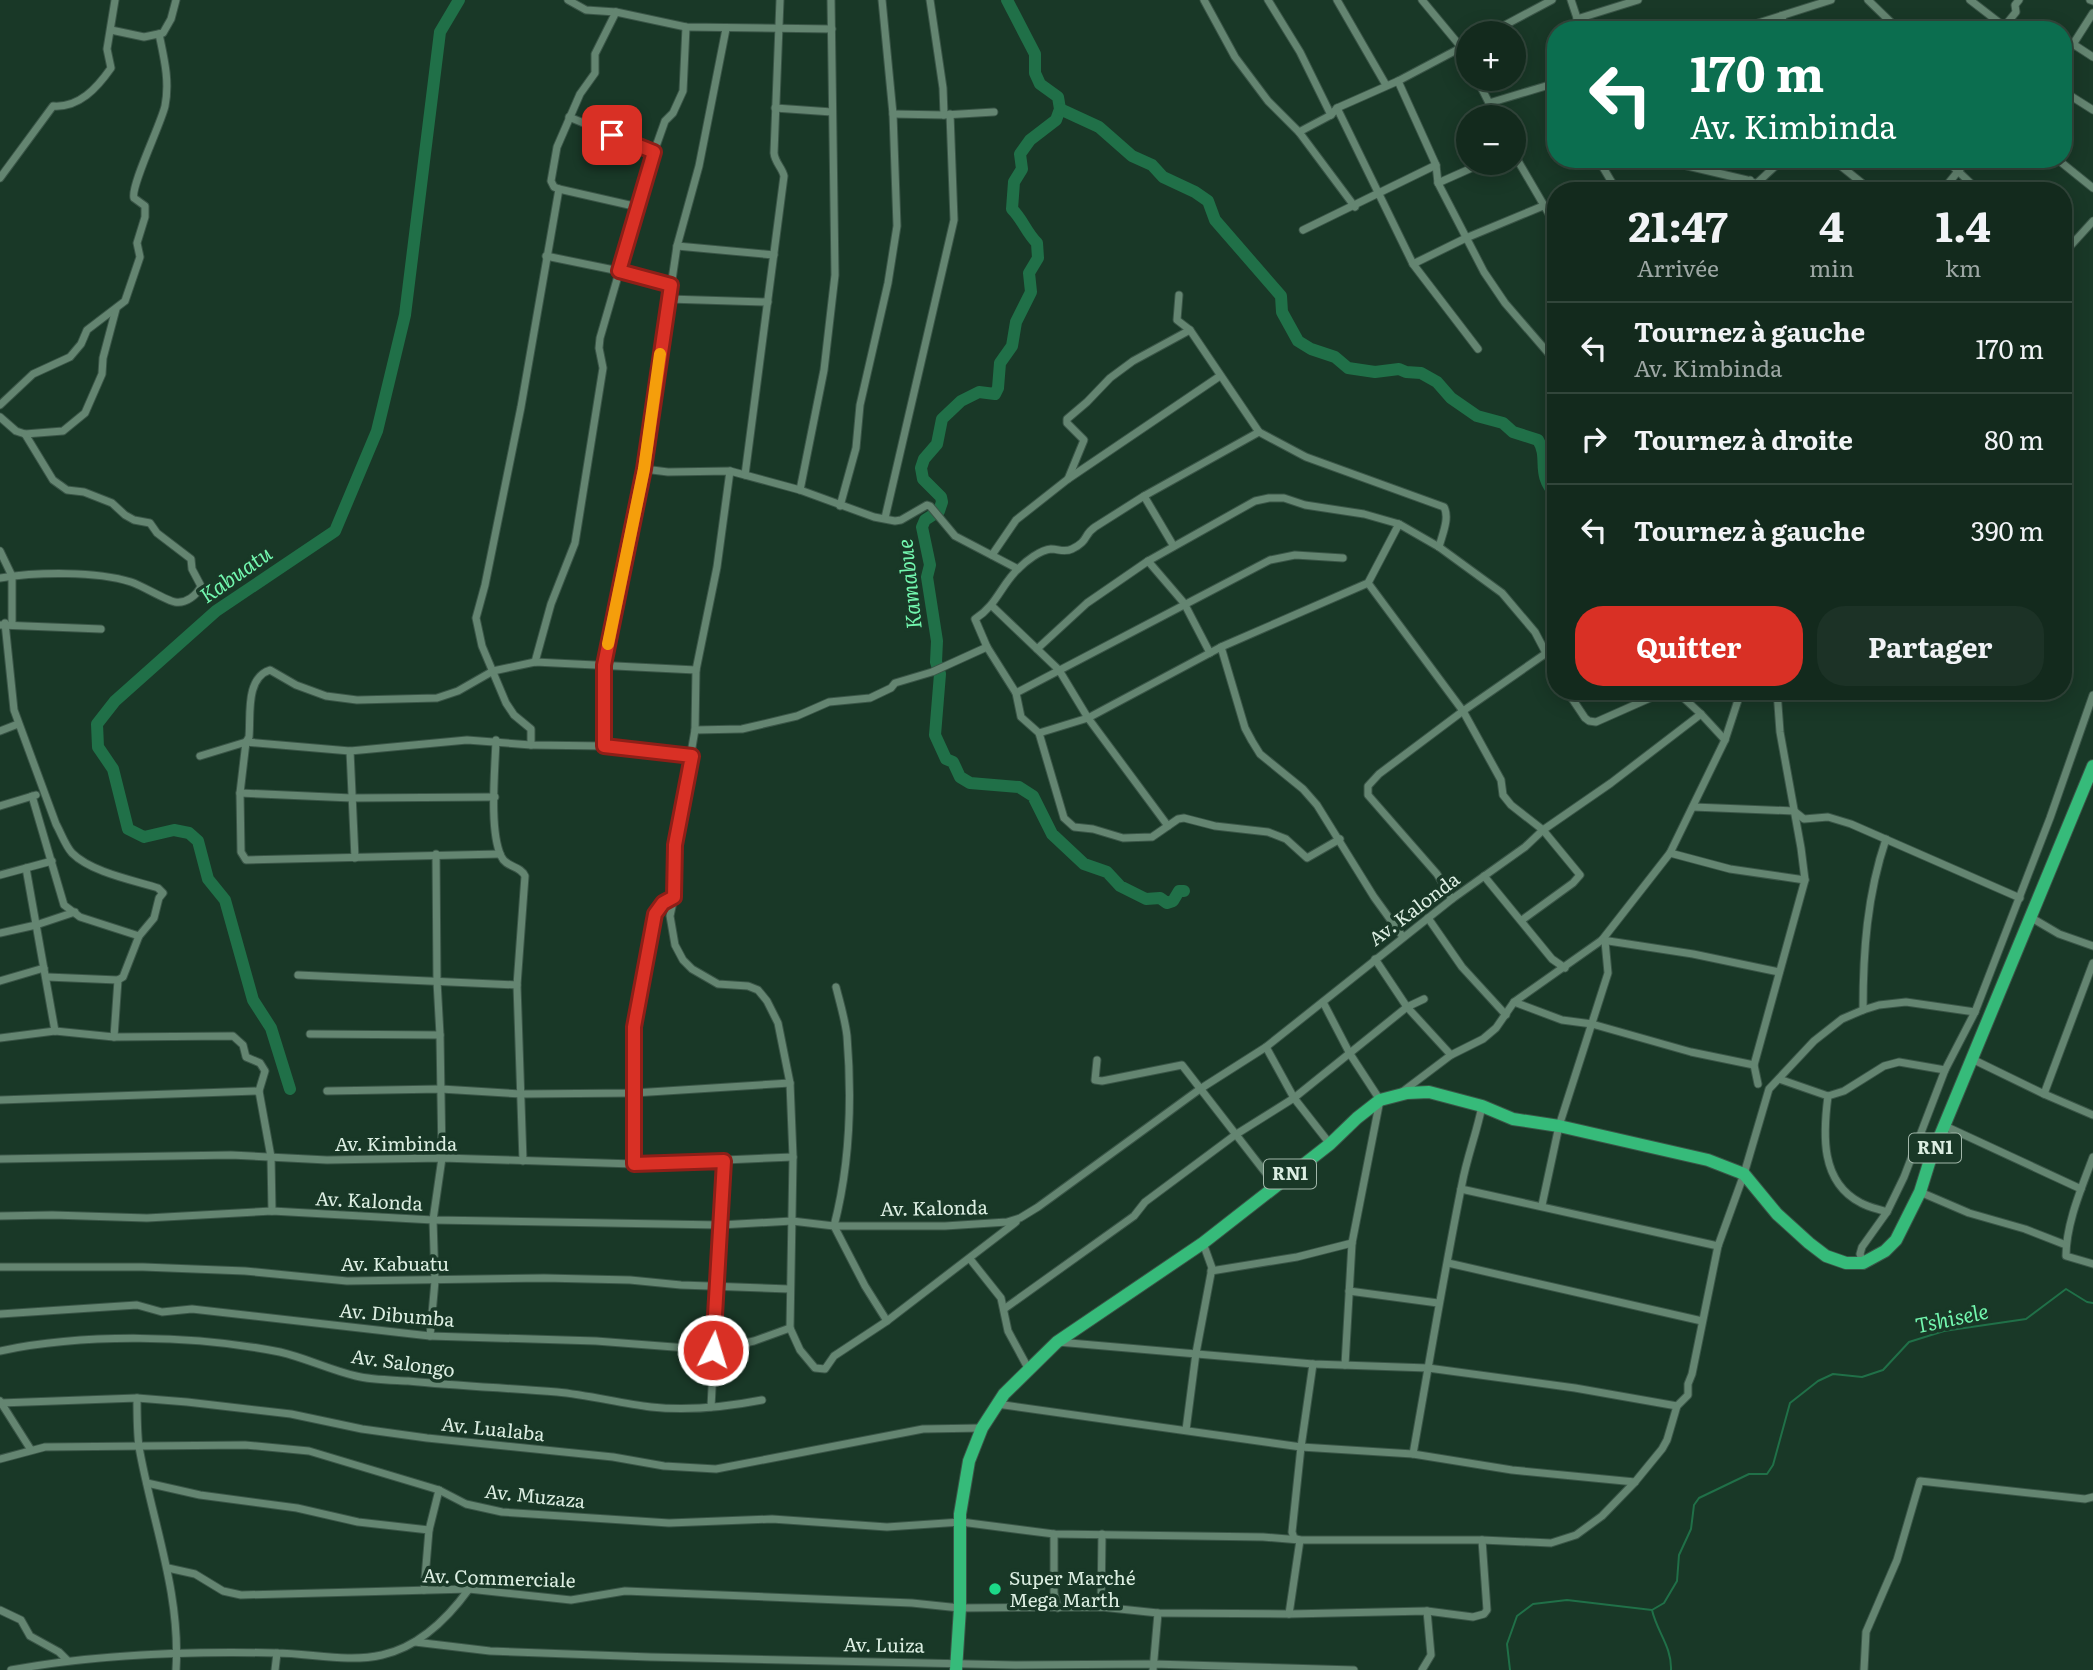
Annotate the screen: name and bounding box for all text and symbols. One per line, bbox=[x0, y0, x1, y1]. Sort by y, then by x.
map controls bbox=[1456, 21, 1526, 175]
button: + bbox=[1456, 21, 1526, 91]
text: 170 m bbox=[1690, 34, 1824, 107]
icon: left bbox=[1575, 49, 1666, 140]
text: Av. Kimbinda bbox=[1690, 101, 1897, 149]
pin bbox=[582, 105, 642, 165]
button: − bbox=[1456, 105, 1526, 175]
icon: arrive bbox=[593, 116, 631, 154]
text: 21:47 bbox=[1628, 193, 1728, 255]
text: 4 bbox=[1819, 193, 1844, 255]
text: 1.4 bbox=[1935, 193, 1991, 255]
text: Arrivée bbox=[1637, 250, 1719, 284]
text: min bbox=[1809, 250, 1854, 284]
text: km bbox=[1945, 250, 1981, 284]
text: Tournez à gauche bbox=[1634, 311, 1865, 350]
text: 170 m bbox=[1976, 328, 2044, 367]
icon: left bbox=[1575, 329, 1613, 367]
text: Av. Kimbinda bbox=[1634, 350, 1782, 384]
text: Tournez à droite bbox=[1634, 419, 1853, 458]
text: 80 m bbox=[1984, 419, 2044, 458]
icon: right bbox=[1575, 420, 1613, 458]
text: Tournez à gauche bbox=[1634, 510, 1865, 549]
text: 390 m bbox=[1971, 510, 2044, 549]
icon: left bbox=[1575, 511, 1613, 549]
water label: Kabuatu bbox=[192, 536, 277, 609]
water label: Kamabue bbox=[887, 538, 928, 631]
button: Quitter bbox=[1575, 606, 1803, 686]
button: Partager bbox=[1817, 606, 2044, 686]
street label: Av. Kalonda bbox=[1362, 864, 1465, 952]
street label: Av. Kimbinda bbox=[335, 1129, 458, 1157]
road number: RN1 bbox=[1909, 1134, 1961, 1162]
road number: RN1 bbox=[1264, 1160, 1316, 1189]
street label: Av. Kalonda bbox=[315, 1183, 424, 1217]
street label: Av. Kalonda bbox=[880, 1192, 989, 1222]
street label: Av. Kabuatu bbox=[341, 1249, 449, 1277]
water label: Tshisele bbox=[1912, 1294, 1991, 1339]
street label: Av. Dibumba bbox=[338, 1295, 457, 1333]
position arrow bbox=[676, 1313, 750, 1387]
street label: Av. Salongo bbox=[350, 1341, 457, 1383]
street label: Av. Lualaba bbox=[440, 1409, 547, 1447]
street label: Av. Muzaza bbox=[483, 1476, 588, 1514]
street label: Av. Commerciale bbox=[422, 1560, 576, 1594]
place label: Super Marché Mega Marth bbox=[1009, 1563, 1136, 1613]
marker: Super Marché Mega Marth bbox=[987, 1581, 1003, 1597]
street label: Av. Luiza bbox=[843, 1629, 926, 1659]

